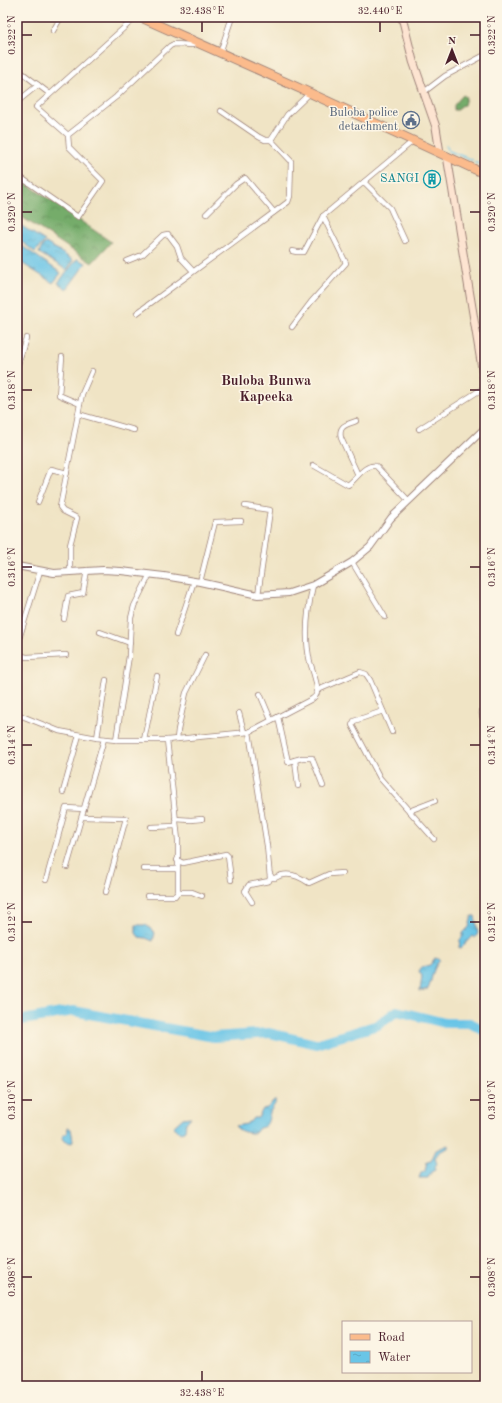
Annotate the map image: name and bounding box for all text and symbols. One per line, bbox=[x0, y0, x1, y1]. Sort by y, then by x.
text: 32.438°E bbox=[180, 6, 224, 16]
text: 32.440°E bbox=[358, 6, 402, 16]
text: 0.322°N bbox=[7, 15, 17, 55]
text: 0.322°N bbox=[487, 15, 497, 55]
north arrow bbox=[432, 30, 472, 70]
text: N bbox=[448, 36, 457, 47]
place label: Buloba police detachment bbox=[329, 107, 398, 133]
public building icon: Buloba police detachment bbox=[401, 110, 421, 130]
building icon: SANGI bbox=[422, 169, 442, 189]
place label: SANGI bbox=[380, 173, 419, 185]
text: 0.320°N bbox=[7, 192, 17, 232]
text: 0.320°N bbox=[487, 192, 497, 232]
text: 0.318°N bbox=[7, 370, 17, 410]
text: 0.318°N bbox=[487, 370, 497, 410]
district label: Buloba Bunwa Kapeeka bbox=[221, 374, 311, 404]
text: 0.316°N bbox=[7, 547, 17, 587]
text: 0.316°N bbox=[487, 547, 497, 587]
text: 0.314°N bbox=[7, 725, 17, 765]
text: 0.314°N bbox=[487, 725, 497, 765]
text: 0.312°N bbox=[7, 902, 17, 942]
text: 0.312°N bbox=[487, 902, 497, 942]
text: 0.310°N bbox=[7, 1080, 17, 1120]
text: 0.310°N bbox=[487, 1080, 497, 1120]
text: 0.308°N bbox=[7, 1257, 17, 1297]
text: 0.308°N bbox=[487, 1257, 497, 1297]
legend bbox=[342, 1321, 472, 1373]
text: Road bbox=[378, 1332, 405, 1344]
text: Water bbox=[378, 1352, 411, 1364]
text: 32.438°E bbox=[180, 1388, 224, 1398]

